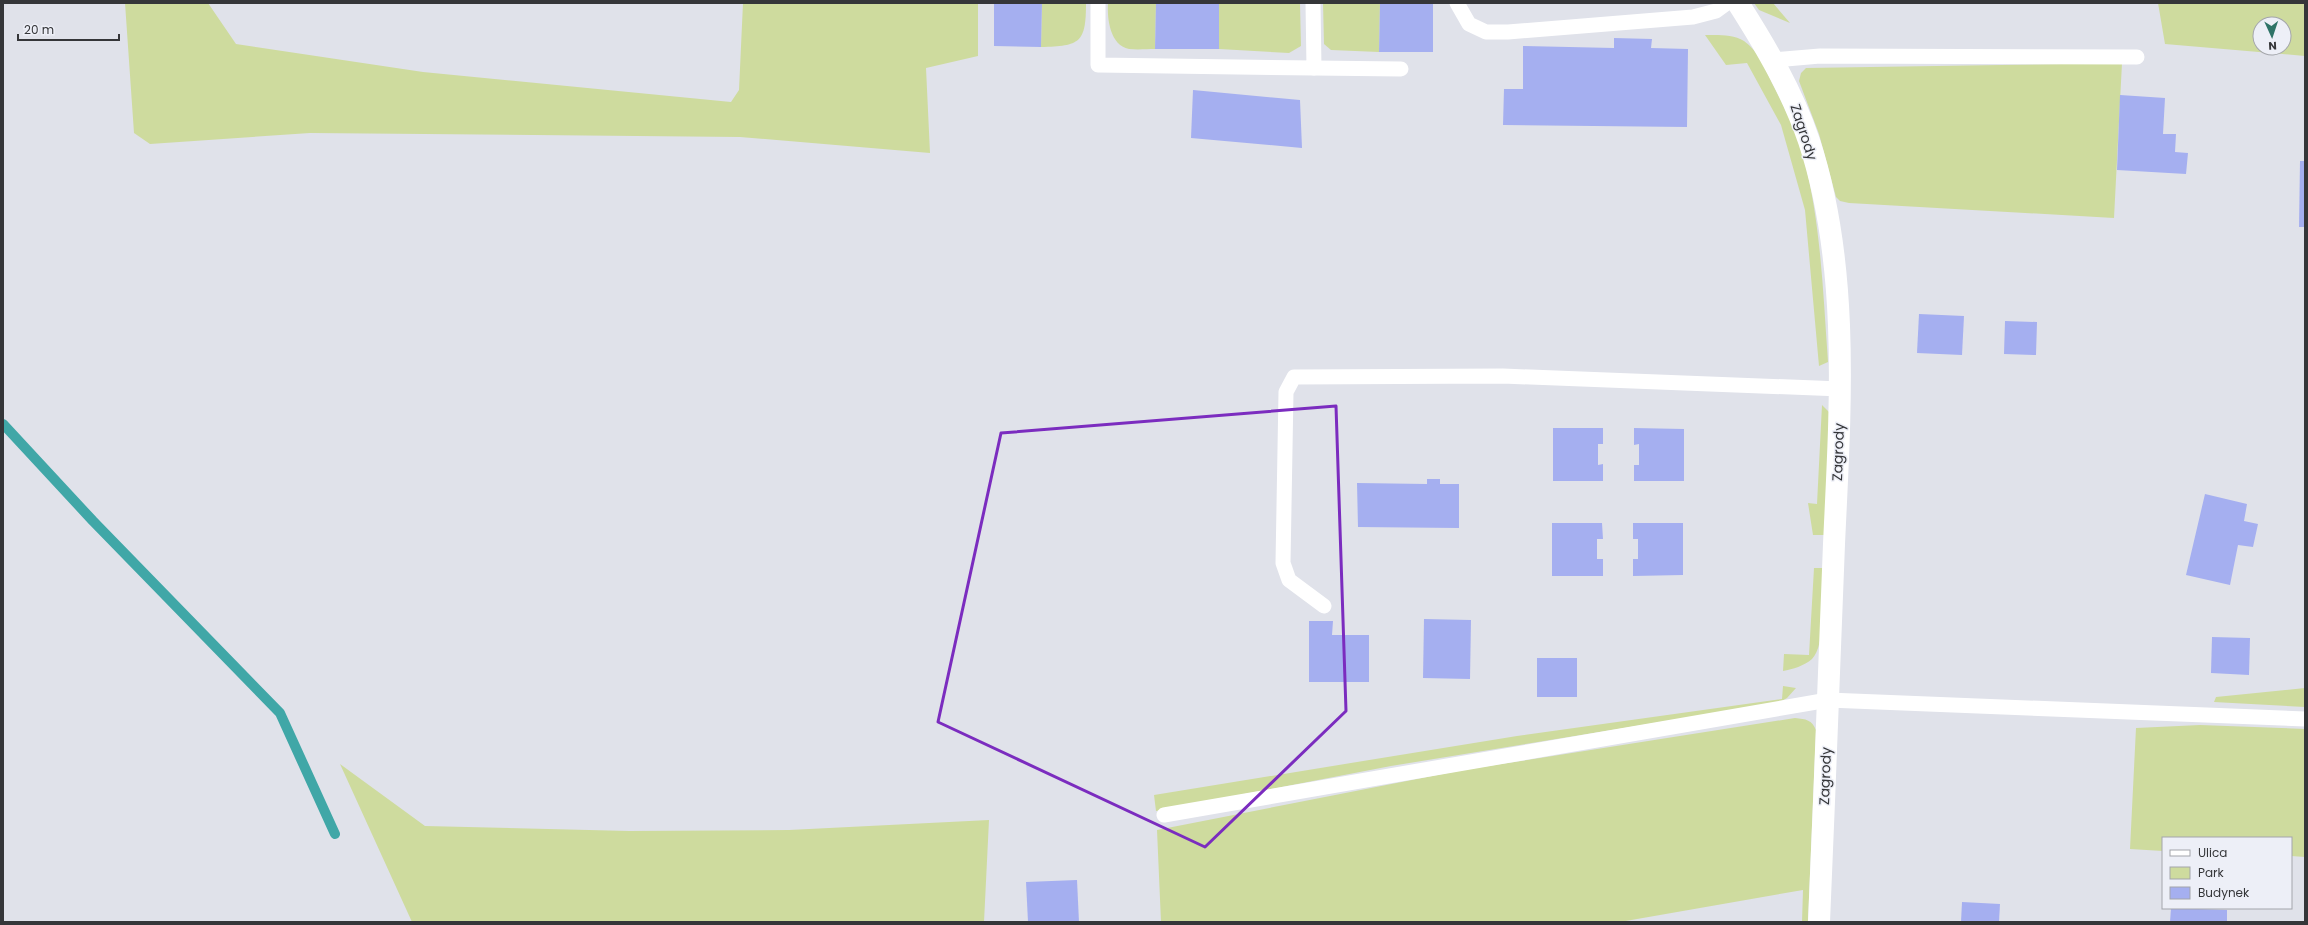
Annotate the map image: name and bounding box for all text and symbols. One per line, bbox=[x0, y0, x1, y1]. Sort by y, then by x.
scale bar bbox=[18, 16, 119, 42]
north arrow bbox=[2252, 16, 2292, 56]
text: 20 m bbox=[24, 21, 54, 38]
text: N bbox=[2268, 38, 2277, 54]
street label: Zagrody bbox=[1786, 101, 1823, 163]
street label: Zagrody bbox=[1827, 423, 1849, 481]
street label: Zagrody bbox=[1814, 747, 1836, 805]
legend bbox=[2162, 837, 2292, 909]
text: Ulica bbox=[2198, 844, 2227, 861]
text: Park bbox=[2198, 864, 2225, 881]
text: Budynek bbox=[2198, 884, 2250, 901]

